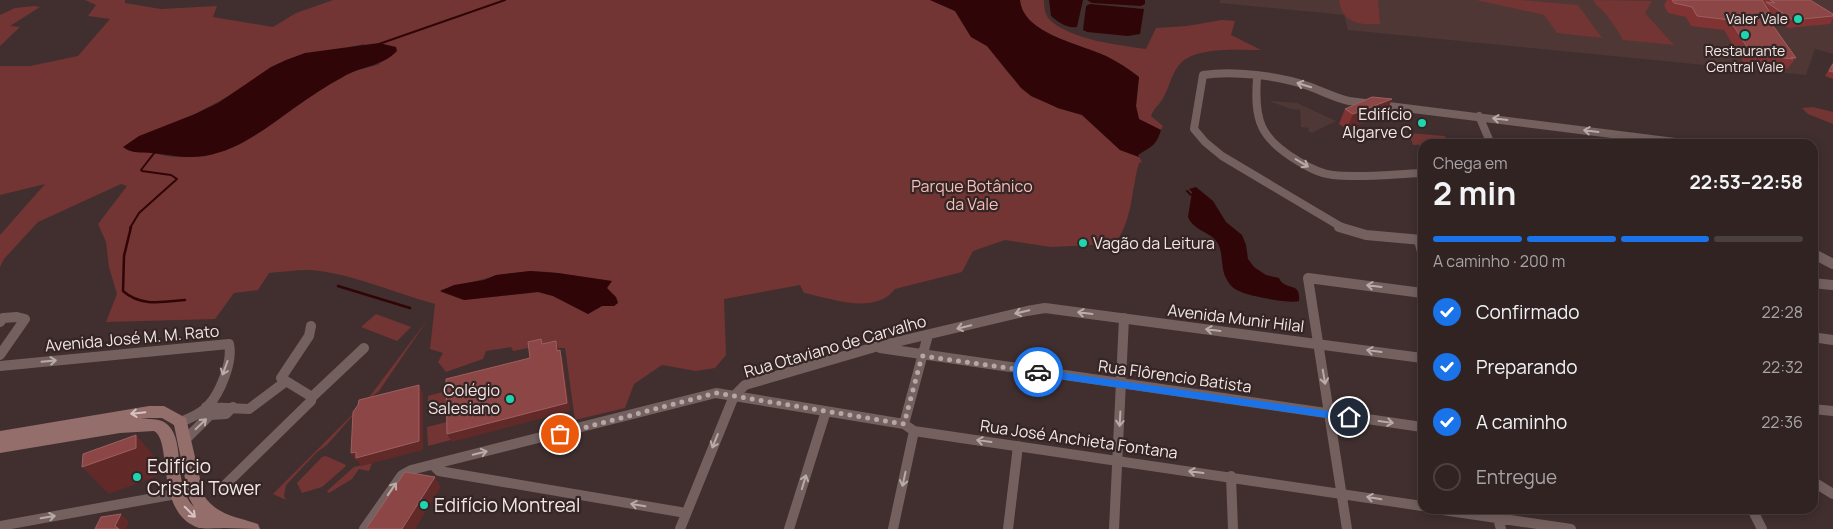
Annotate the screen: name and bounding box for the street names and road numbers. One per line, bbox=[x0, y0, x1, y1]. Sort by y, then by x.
street label: Avenida Munir Hilal bbox=[1166, 299, 1306, 337]
street label: Rua Otaviano de Carvalho bbox=[741, 309, 929, 383]
street label: Avenida José M. M. Rato bbox=[44, 319, 220, 357]
street label: Rua Flôrencio Batista bbox=[1097, 354, 1253, 398]
street label: Rua José Anchieta Fontana bbox=[979, 414, 1179, 464]

